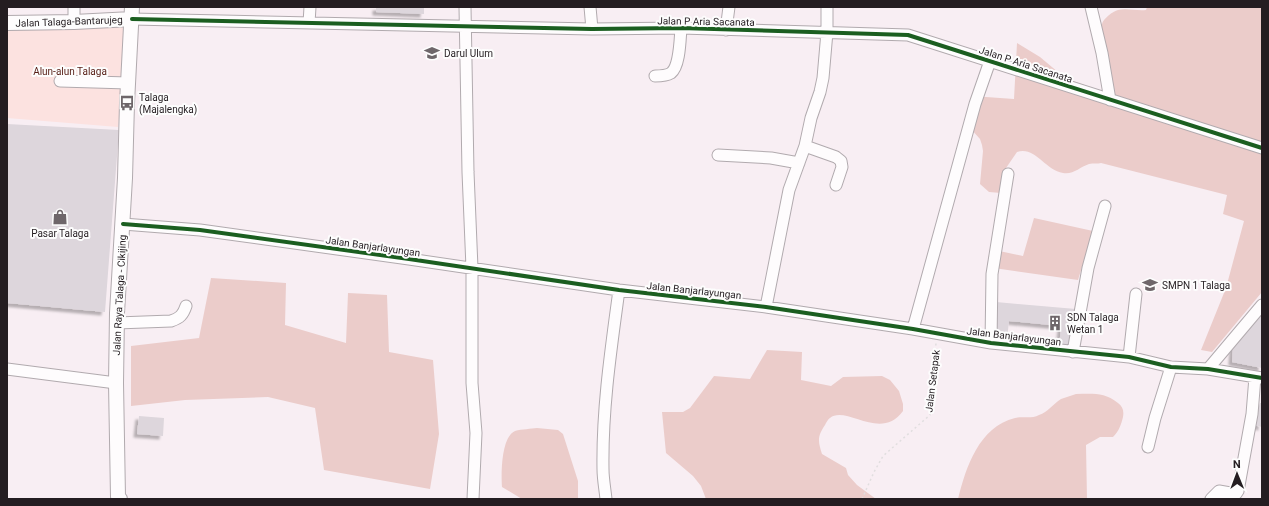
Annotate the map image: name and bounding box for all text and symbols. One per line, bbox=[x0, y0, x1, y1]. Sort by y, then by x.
street label: Jalan Talaga-Bantarujeg bbox=[15, 14, 123, 29]
street label: Jalan P Aria Sacanata bbox=[657, 15, 755, 28]
school or university icon: Darul Ulum bbox=[423, 44, 441, 62]
street label: Jalan P Aria Sacanata bbox=[978, 44, 1074, 85]
place label: Darul Ulum bbox=[444, 48, 493, 59]
park label: Alun-alun Talaga bbox=[33, 66, 107, 77]
place label: Talaga (Majalengka) bbox=[139, 92, 197, 116]
bus stop icon: Talaga (Majalengka) bbox=[118, 94, 136, 112]
shop icon: Pasar Talaga bbox=[51, 208, 69, 226]
place label: Pasar Talaga bbox=[31, 228, 89, 239]
street label: Jalan Raya Talaga - Cikijing bbox=[111, 234, 128, 356]
street label: Jalan Banjarlayungan bbox=[325, 234, 421, 259]
school or university icon: SMPN 1 Talaga bbox=[1141, 276, 1159, 294]
street label: Jalan Banjarlayungan bbox=[646, 280, 742, 301]
place label: SMPN 1 Talaga bbox=[1162, 280, 1230, 291]
place label: SDN Talaga Wetan 1 bbox=[1067, 312, 1119, 335]
building icon: SDN Talaga Wetan 1 bbox=[1046, 314, 1064, 332]
street label: Jalan Banjarlayungan bbox=[966, 325, 1062, 348]
street label: Jalan Setapak bbox=[923, 348, 942, 413]
north arrow bbox=[1217, 454, 1257, 494]
text: N bbox=[1233, 458, 1241, 471]

